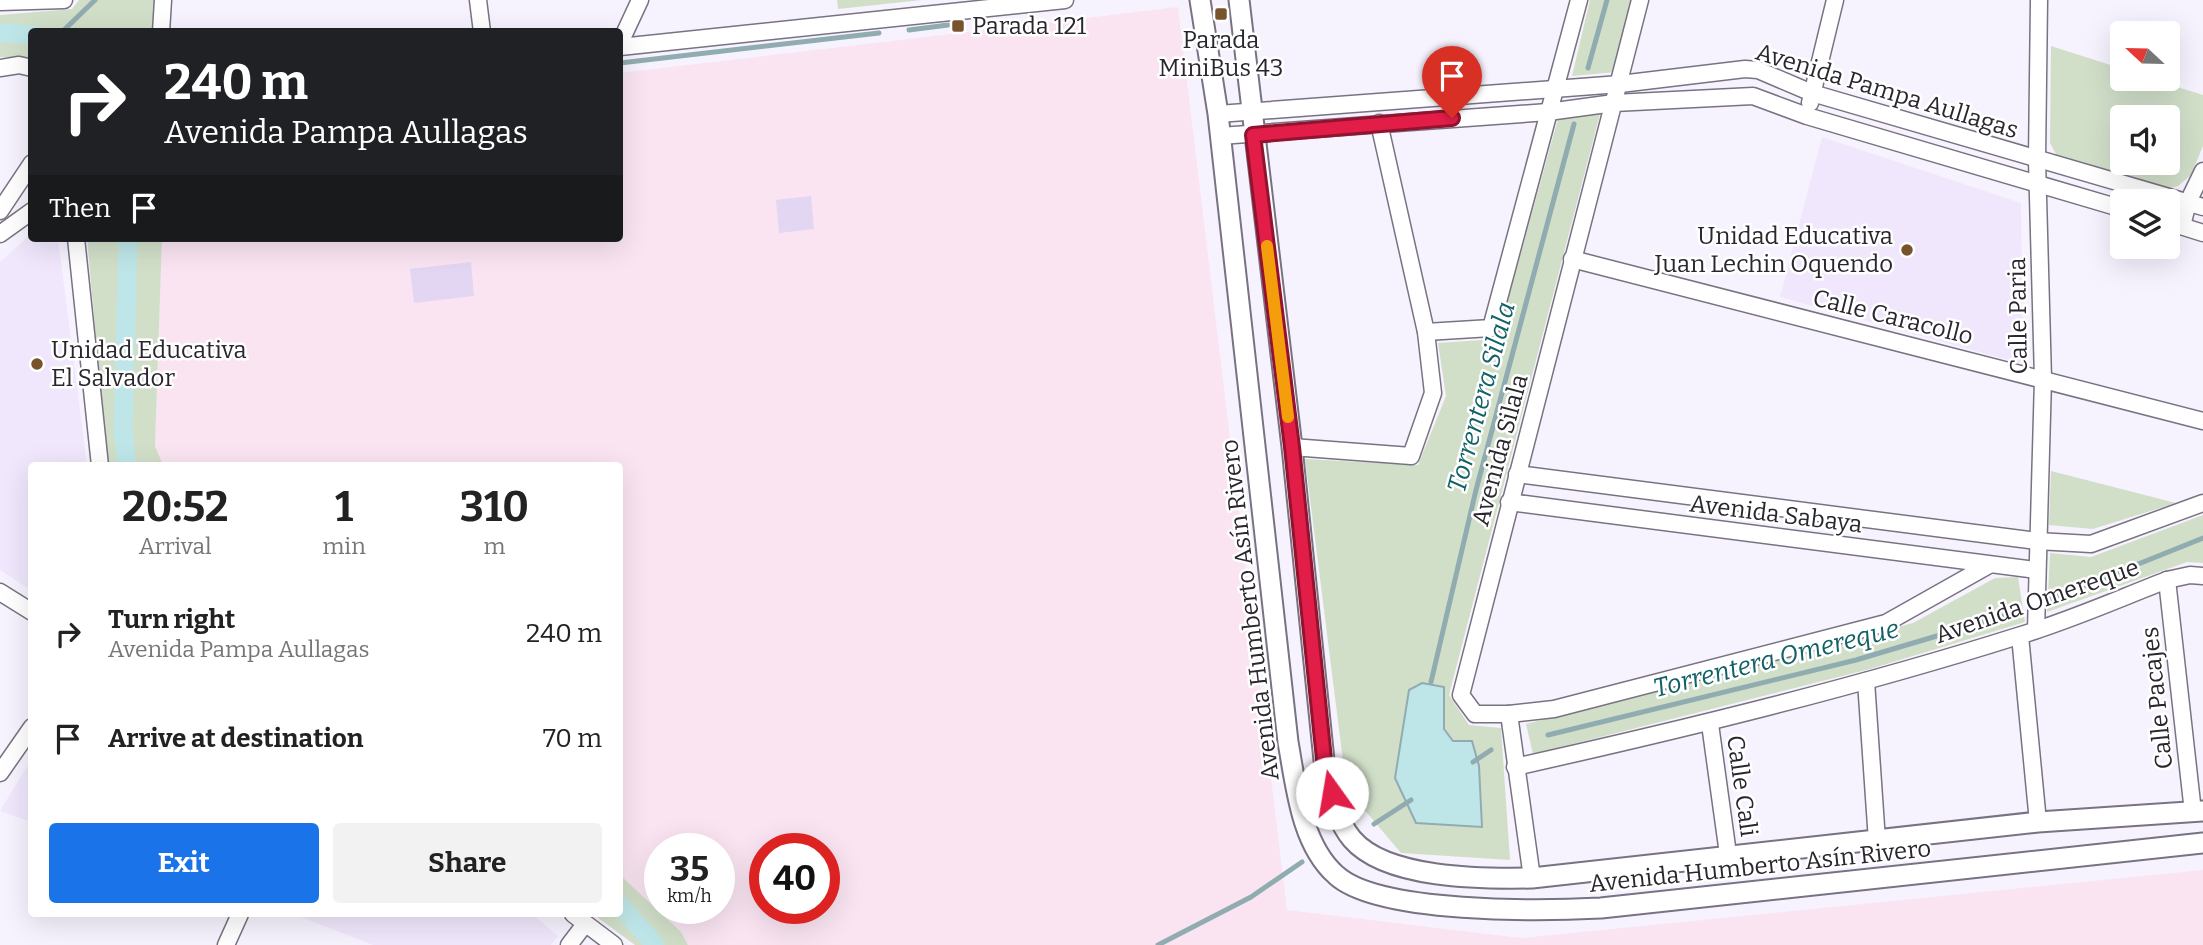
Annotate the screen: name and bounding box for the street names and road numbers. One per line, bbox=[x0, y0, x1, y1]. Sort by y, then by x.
street label: Avenida Pampa Aullagas bbox=[1752, 38, 2022, 144]
street label: Calle Paria bbox=[2003, 257, 2033, 375]
street label: Calle Caracollo bbox=[1810, 284, 1976, 350]
street label: Avenida Silala bbox=[1466, 371, 1534, 529]
street label: Avenida Humberto Asín Rivero bbox=[1215, 438, 1285, 782]
street label: Avenida Sabaya bbox=[1688, 490, 1864, 538]
street label: Avenida Omereque bbox=[1931, 553, 2143, 649]
street label: Calle Pacajes bbox=[2136, 626, 2178, 770]
street label: Calle Cali bbox=[1721, 734, 1763, 838]
street label: Avenida Humberto Asín Rivero bbox=[1588, 834, 1932, 898]

